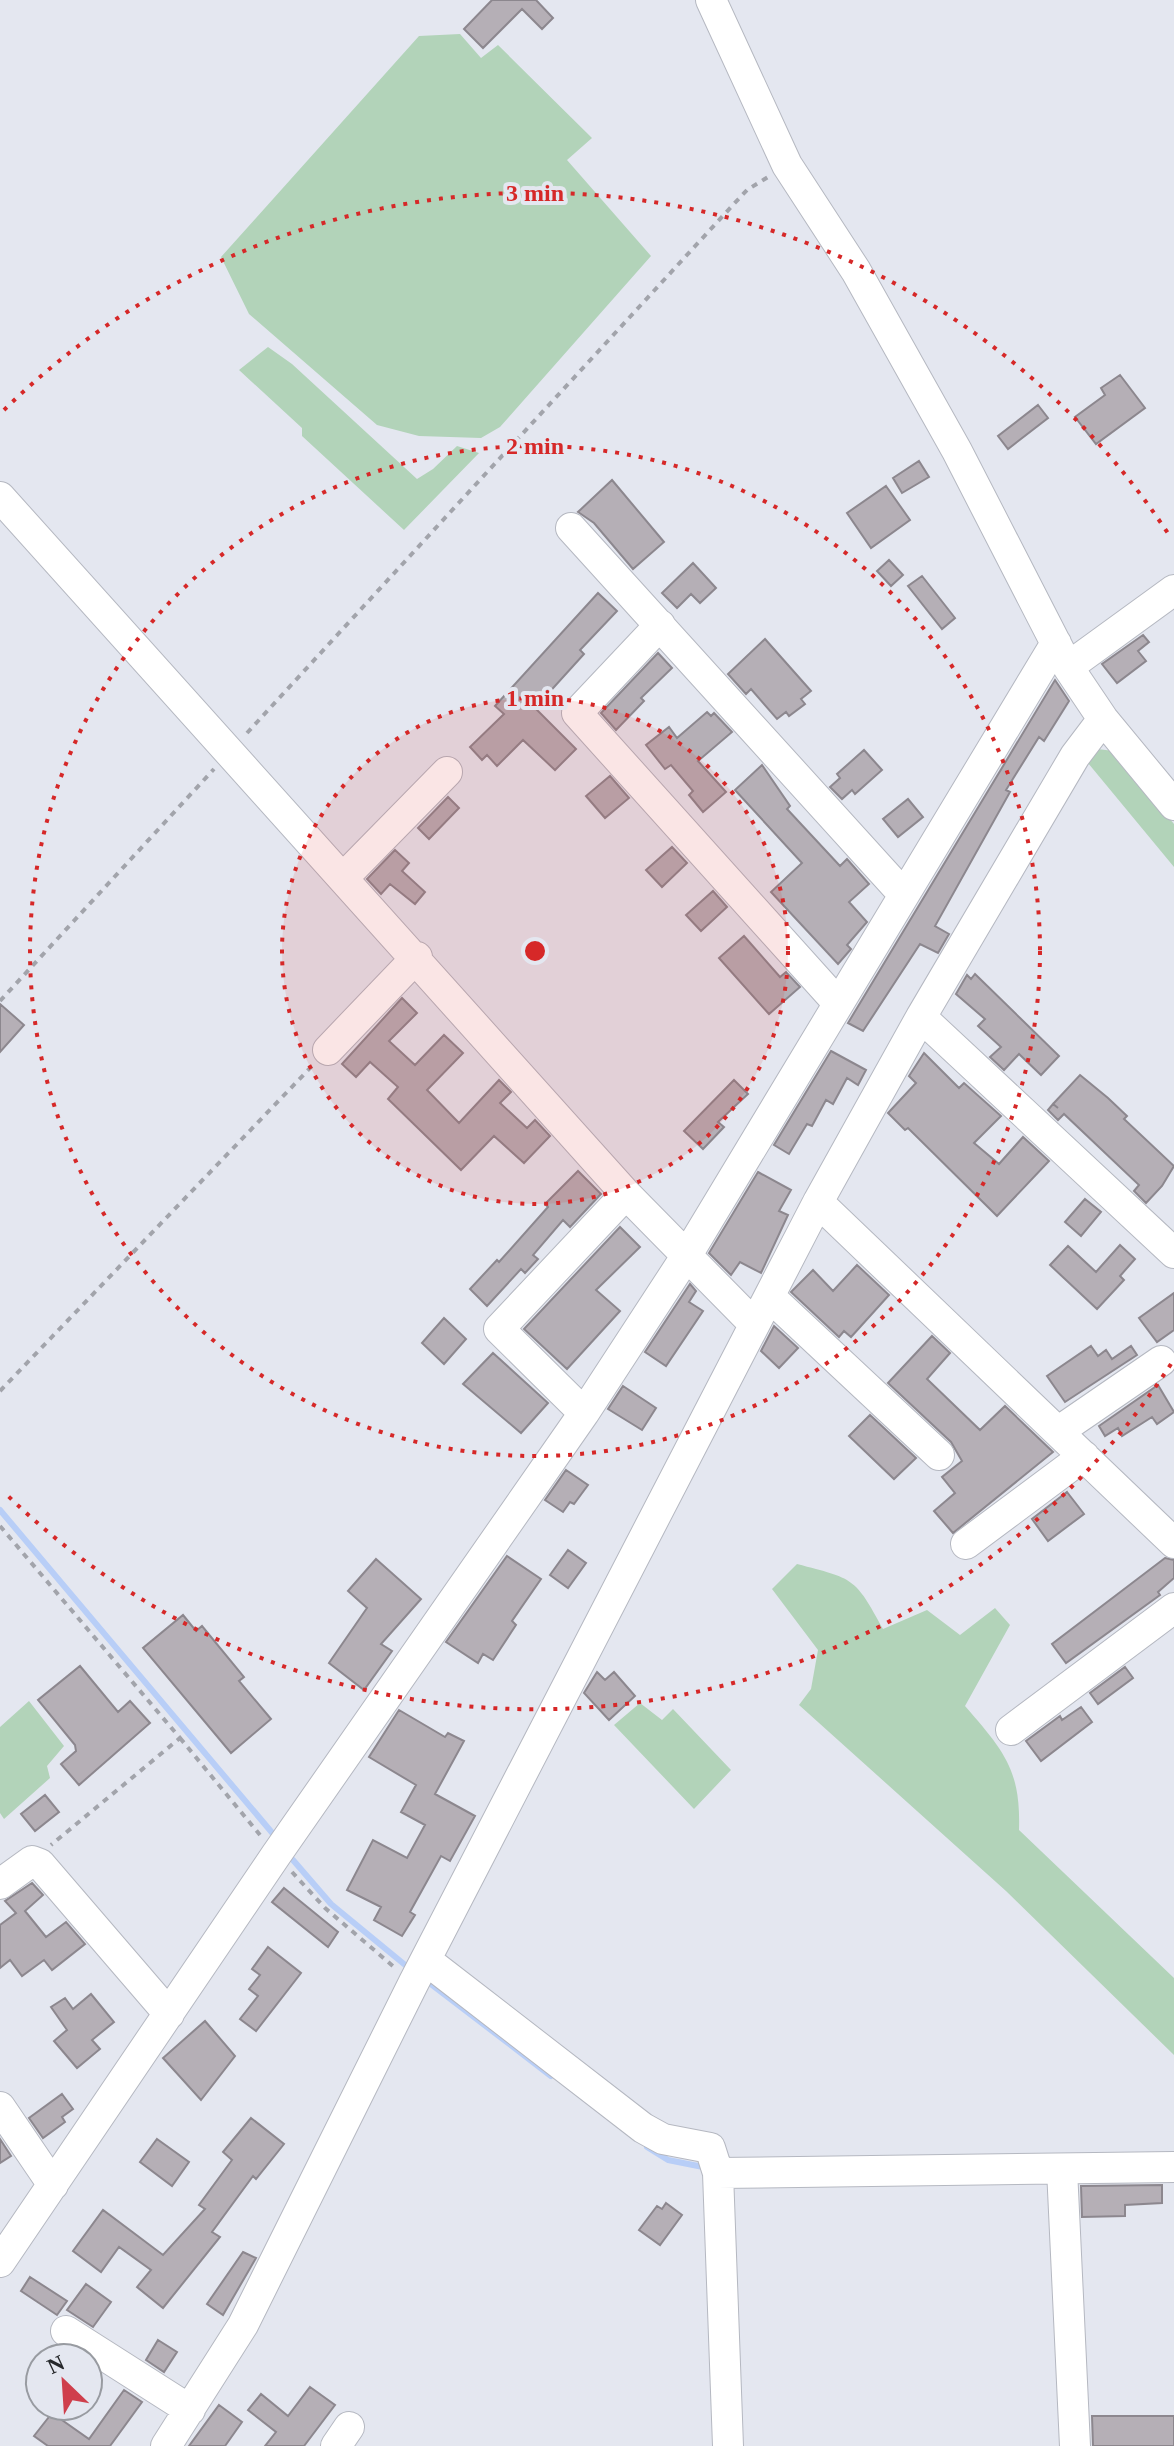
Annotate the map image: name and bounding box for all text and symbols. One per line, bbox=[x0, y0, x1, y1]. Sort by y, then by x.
text: 3 min bbox=[506, 180, 564, 206]
text: 2 min bbox=[506, 433, 564, 459]
text: 1 min bbox=[506, 685, 564, 711]
centre of rings bbox=[521, 937, 549, 965]
north arrow bbox=[24, 2342, 104, 2422]
text: N bbox=[43, 2350, 68, 2379]

